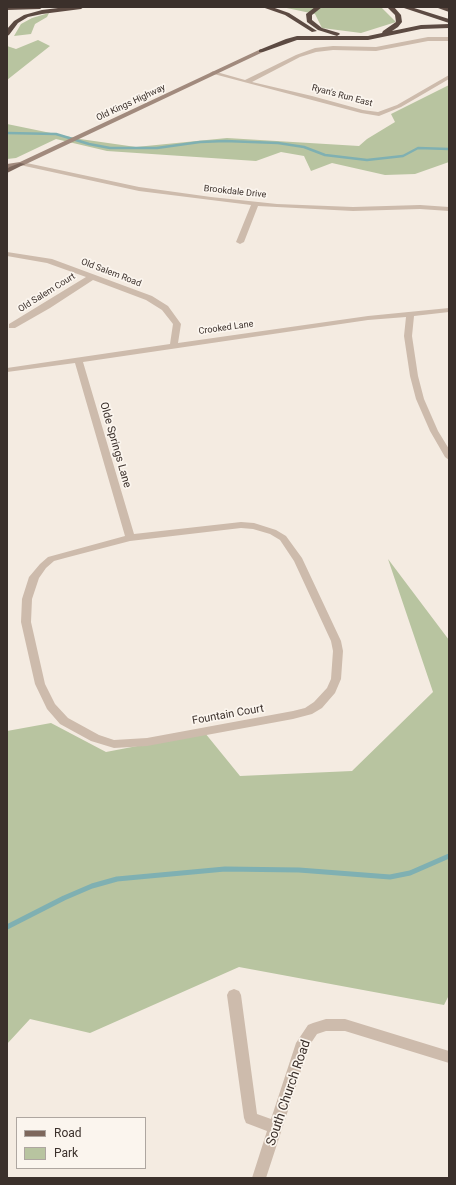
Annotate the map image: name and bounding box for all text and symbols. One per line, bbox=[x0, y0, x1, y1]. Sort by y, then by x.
street label: Old Kings Highway bbox=[95, 82, 167, 124]
street label: Ryan's Run East bbox=[310, 83, 374, 109]
street label: Brookdale Drive bbox=[203, 183, 267, 201]
street label: Old Salem Road bbox=[79, 257, 143, 289]
street label: Old Salem Court bbox=[17, 271, 77, 315]
street label: Crooked Lane bbox=[198, 319, 254, 337]
street label: Olde Springs Lane bbox=[96, 401, 134, 489]
street label: Fountain Court bbox=[191, 702, 265, 728]
street label: South Church Road bbox=[264, 1038, 314, 1148]
legend bbox=[16, 1117, 146, 1169]
text: Road bbox=[54, 1126, 82, 1140]
text: Park bbox=[54, 1146, 78, 1160]

